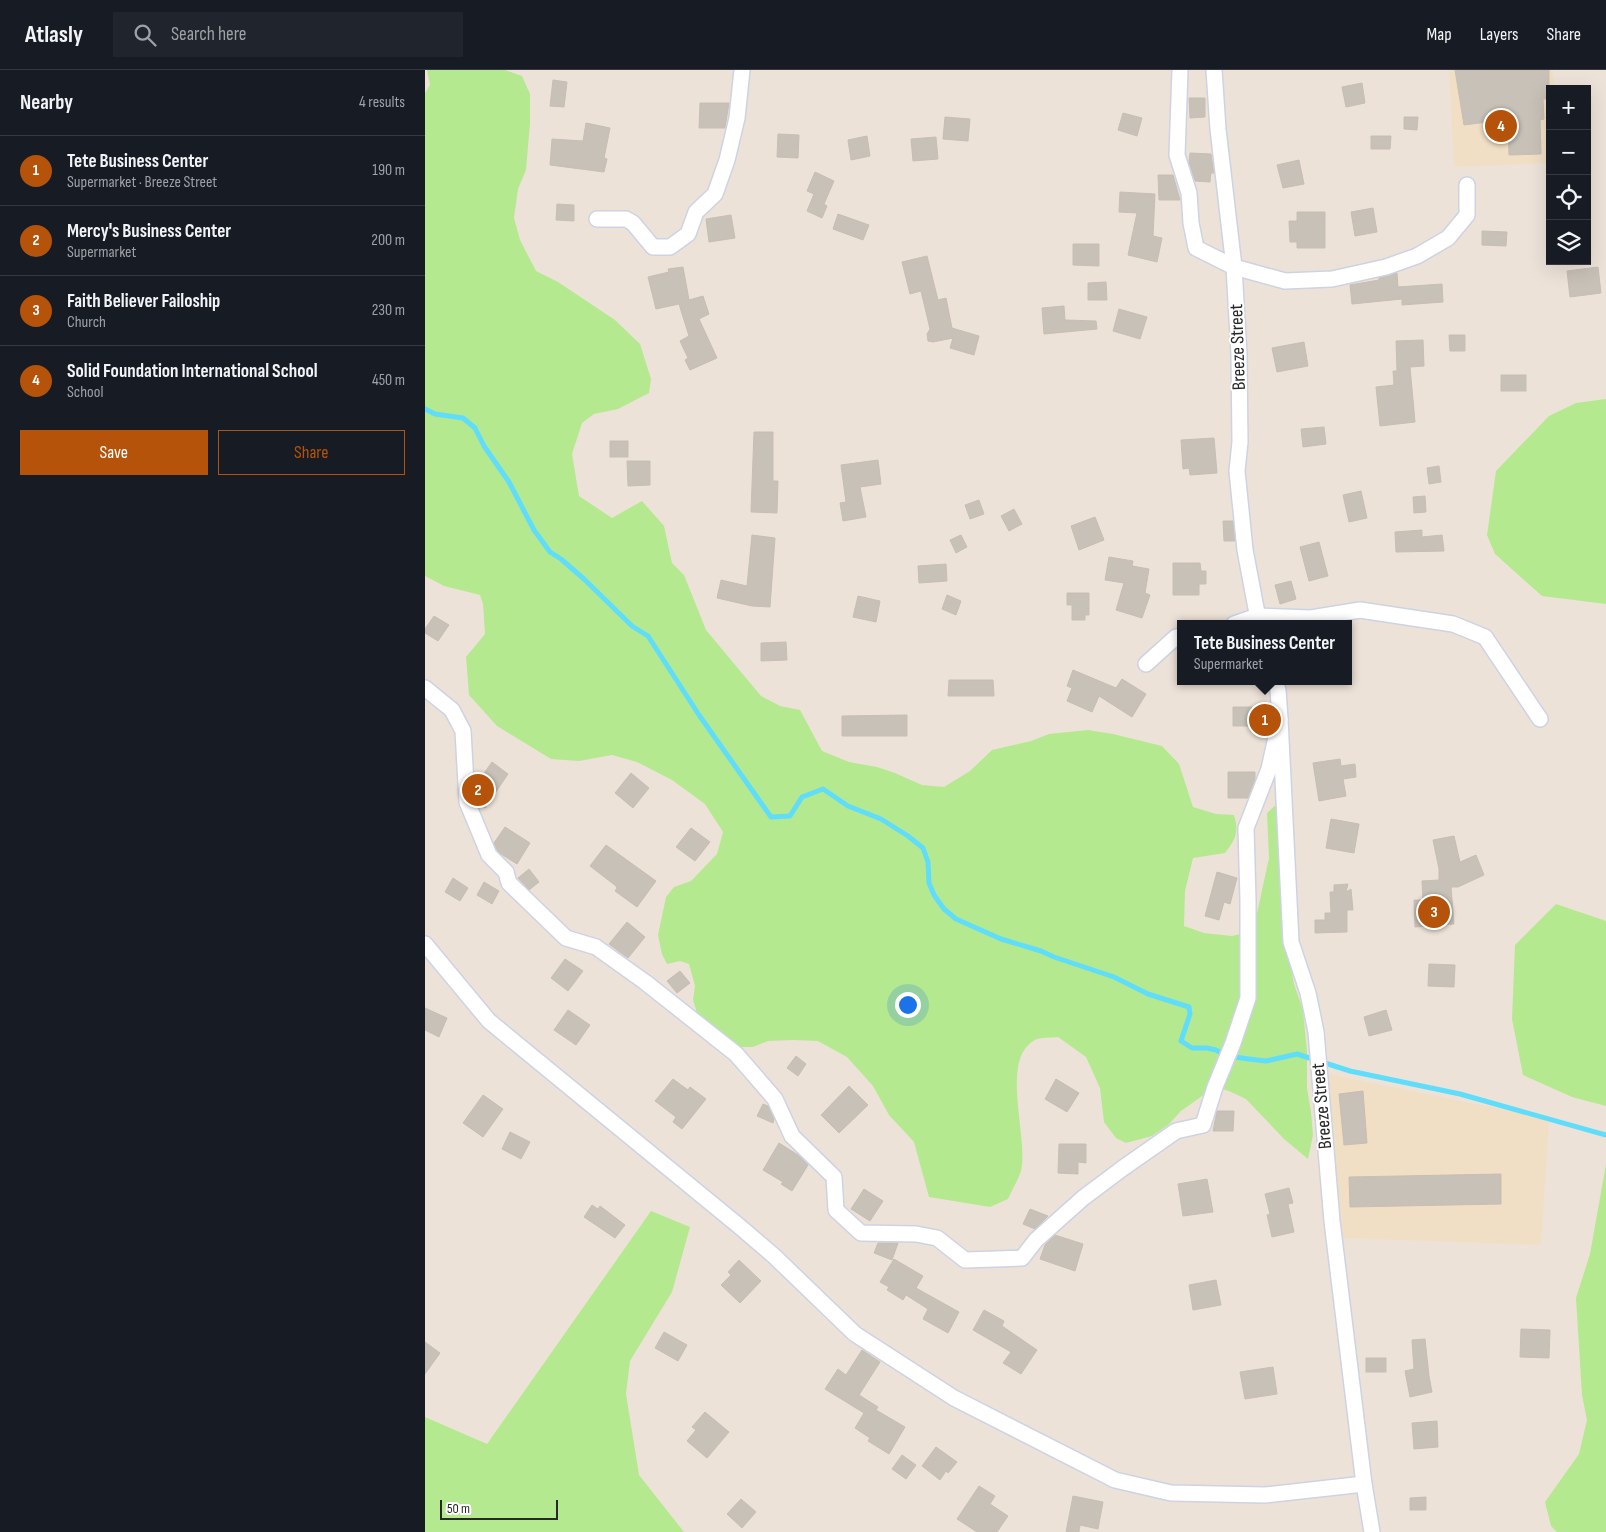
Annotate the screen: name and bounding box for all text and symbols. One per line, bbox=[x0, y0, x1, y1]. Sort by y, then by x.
search box bbox=[113, 12, 463, 57]
text: Atlasly bbox=[25, 20, 83, 49]
icon: search bbox=[131, 21, 159, 49]
text: Search here bbox=[171, 23, 246, 46]
text: Map bbox=[1427, 24, 1452, 45]
text: Layers bbox=[1480, 24, 1519, 45]
text: Share bbox=[1547, 24, 1581, 45]
map controls bbox=[1546, 85, 1591, 265]
button: + bbox=[1546, 85, 1591, 130]
text: Nearby bbox=[20, 90, 73, 115]
text: 4 results bbox=[359, 93, 405, 112]
pin: 4 bbox=[1485, 107, 1517, 145]
button: − bbox=[1546, 130, 1591, 175]
text: Tete Business Center bbox=[67, 150, 208, 173]
text: 1 bbox=[33, 161, 39, 180]
text: 190 m bbox=[372, 161, 405, 180]
text: Supermarket · Breeze Street bbox=[67, 173, 217, 192]
button: locate bbox=[1546, 175, 1591, 220]
text: Mercy's Business Center bbox=[67, 220, 231, 243]
button: layers bbox=[1546, 220, 1591, 265]
text: 2 bbox=[32, 231, 40, 250]
text: 200 m bbox=[371, 231, 405, 250]
text: Supermarket bbox=[67, 243, 136, 262]
text: Faith Believer Failoship bbox=[67, 290, 220, 313]
text: 3 bbox=[32, 301, 40, 320]
text: 230 m bbox=[372, 301, 405, 320]
street label: Breeze Street bbox=[1225, 303, 1251, 390]
text: Church bbox=[67, 313, 106, 332]
text: Solid Foundation International School bbox=[67, 360, 318, 383]
text: 4 bbox=[32, 371, 40, 390]
text: 450 m bbox=[372, 371, 405, 390]
text: School bbox=[67, 383, 103, 402]
button: Save bbox=[20, 430, 208, 475]
button: Share bbox=[218, 430, 405, 475]
popup bbox=[1177, 620, 1352, 685]
text: Tete Business Center bbox=[1194, 632, 1335, 655]
text: Supermarket bbox=[1194, 655, 1263, 674]
pin: 1 bbox=[1249, 701, 1281, 739]
pin: 2 bbox=[462, 771, 494, 809]
pin: 3 bbox=[1418, 893, 1450, 931]
your location bbox=[895, 992, 921, 1018]
street label: Breeze Street bbox=[1307, 1062, 1337, 1150]
scale bar bbox=[440, 1497, 557, 1520]
text: 50 m bbox=[447, 1500, 470, 1517]

